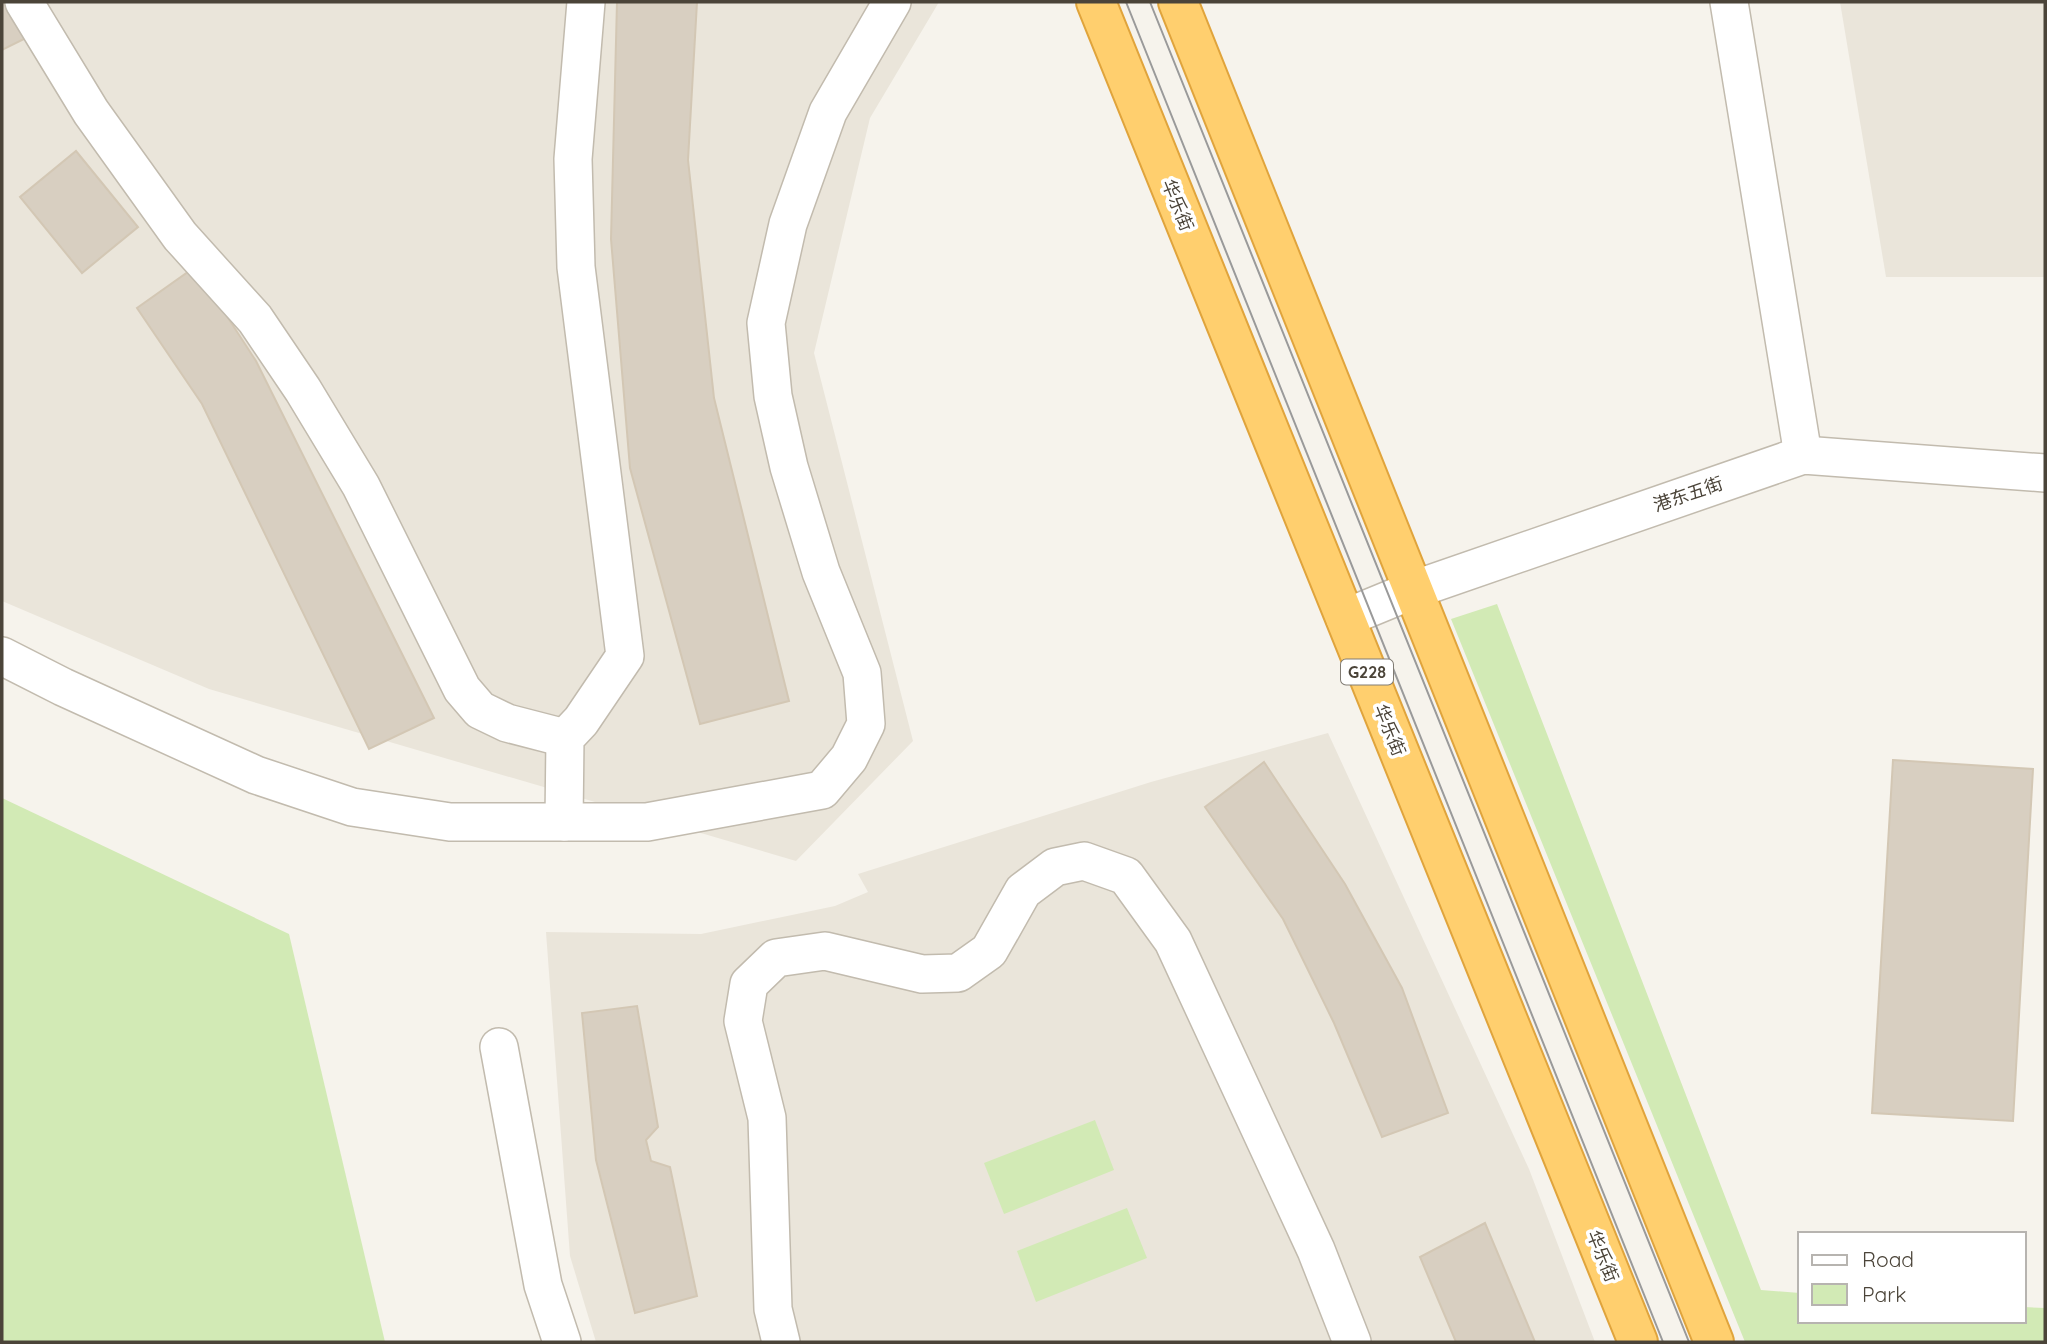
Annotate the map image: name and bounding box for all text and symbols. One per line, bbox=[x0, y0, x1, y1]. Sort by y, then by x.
street label: 华乐街 bbox=[1157, 176, 1199, 234]
street label: 港东五街 bbox=[1650, 471, 1726, 517]
road number: G228 bbox=[1341, 660, 1393, 684]
street label: 华乐街 bbox=[1369, 701, 1411, 759]
street label: 华乐街 bbox=[1582, 1227, 1624, 1285]
legend bbox=[1798, 1232, 2026, 1323]
text: Road bbox=[1862, 1246, 1914, 1272]
text: Park bbox=[1862, 1281, 1906, 1307]

